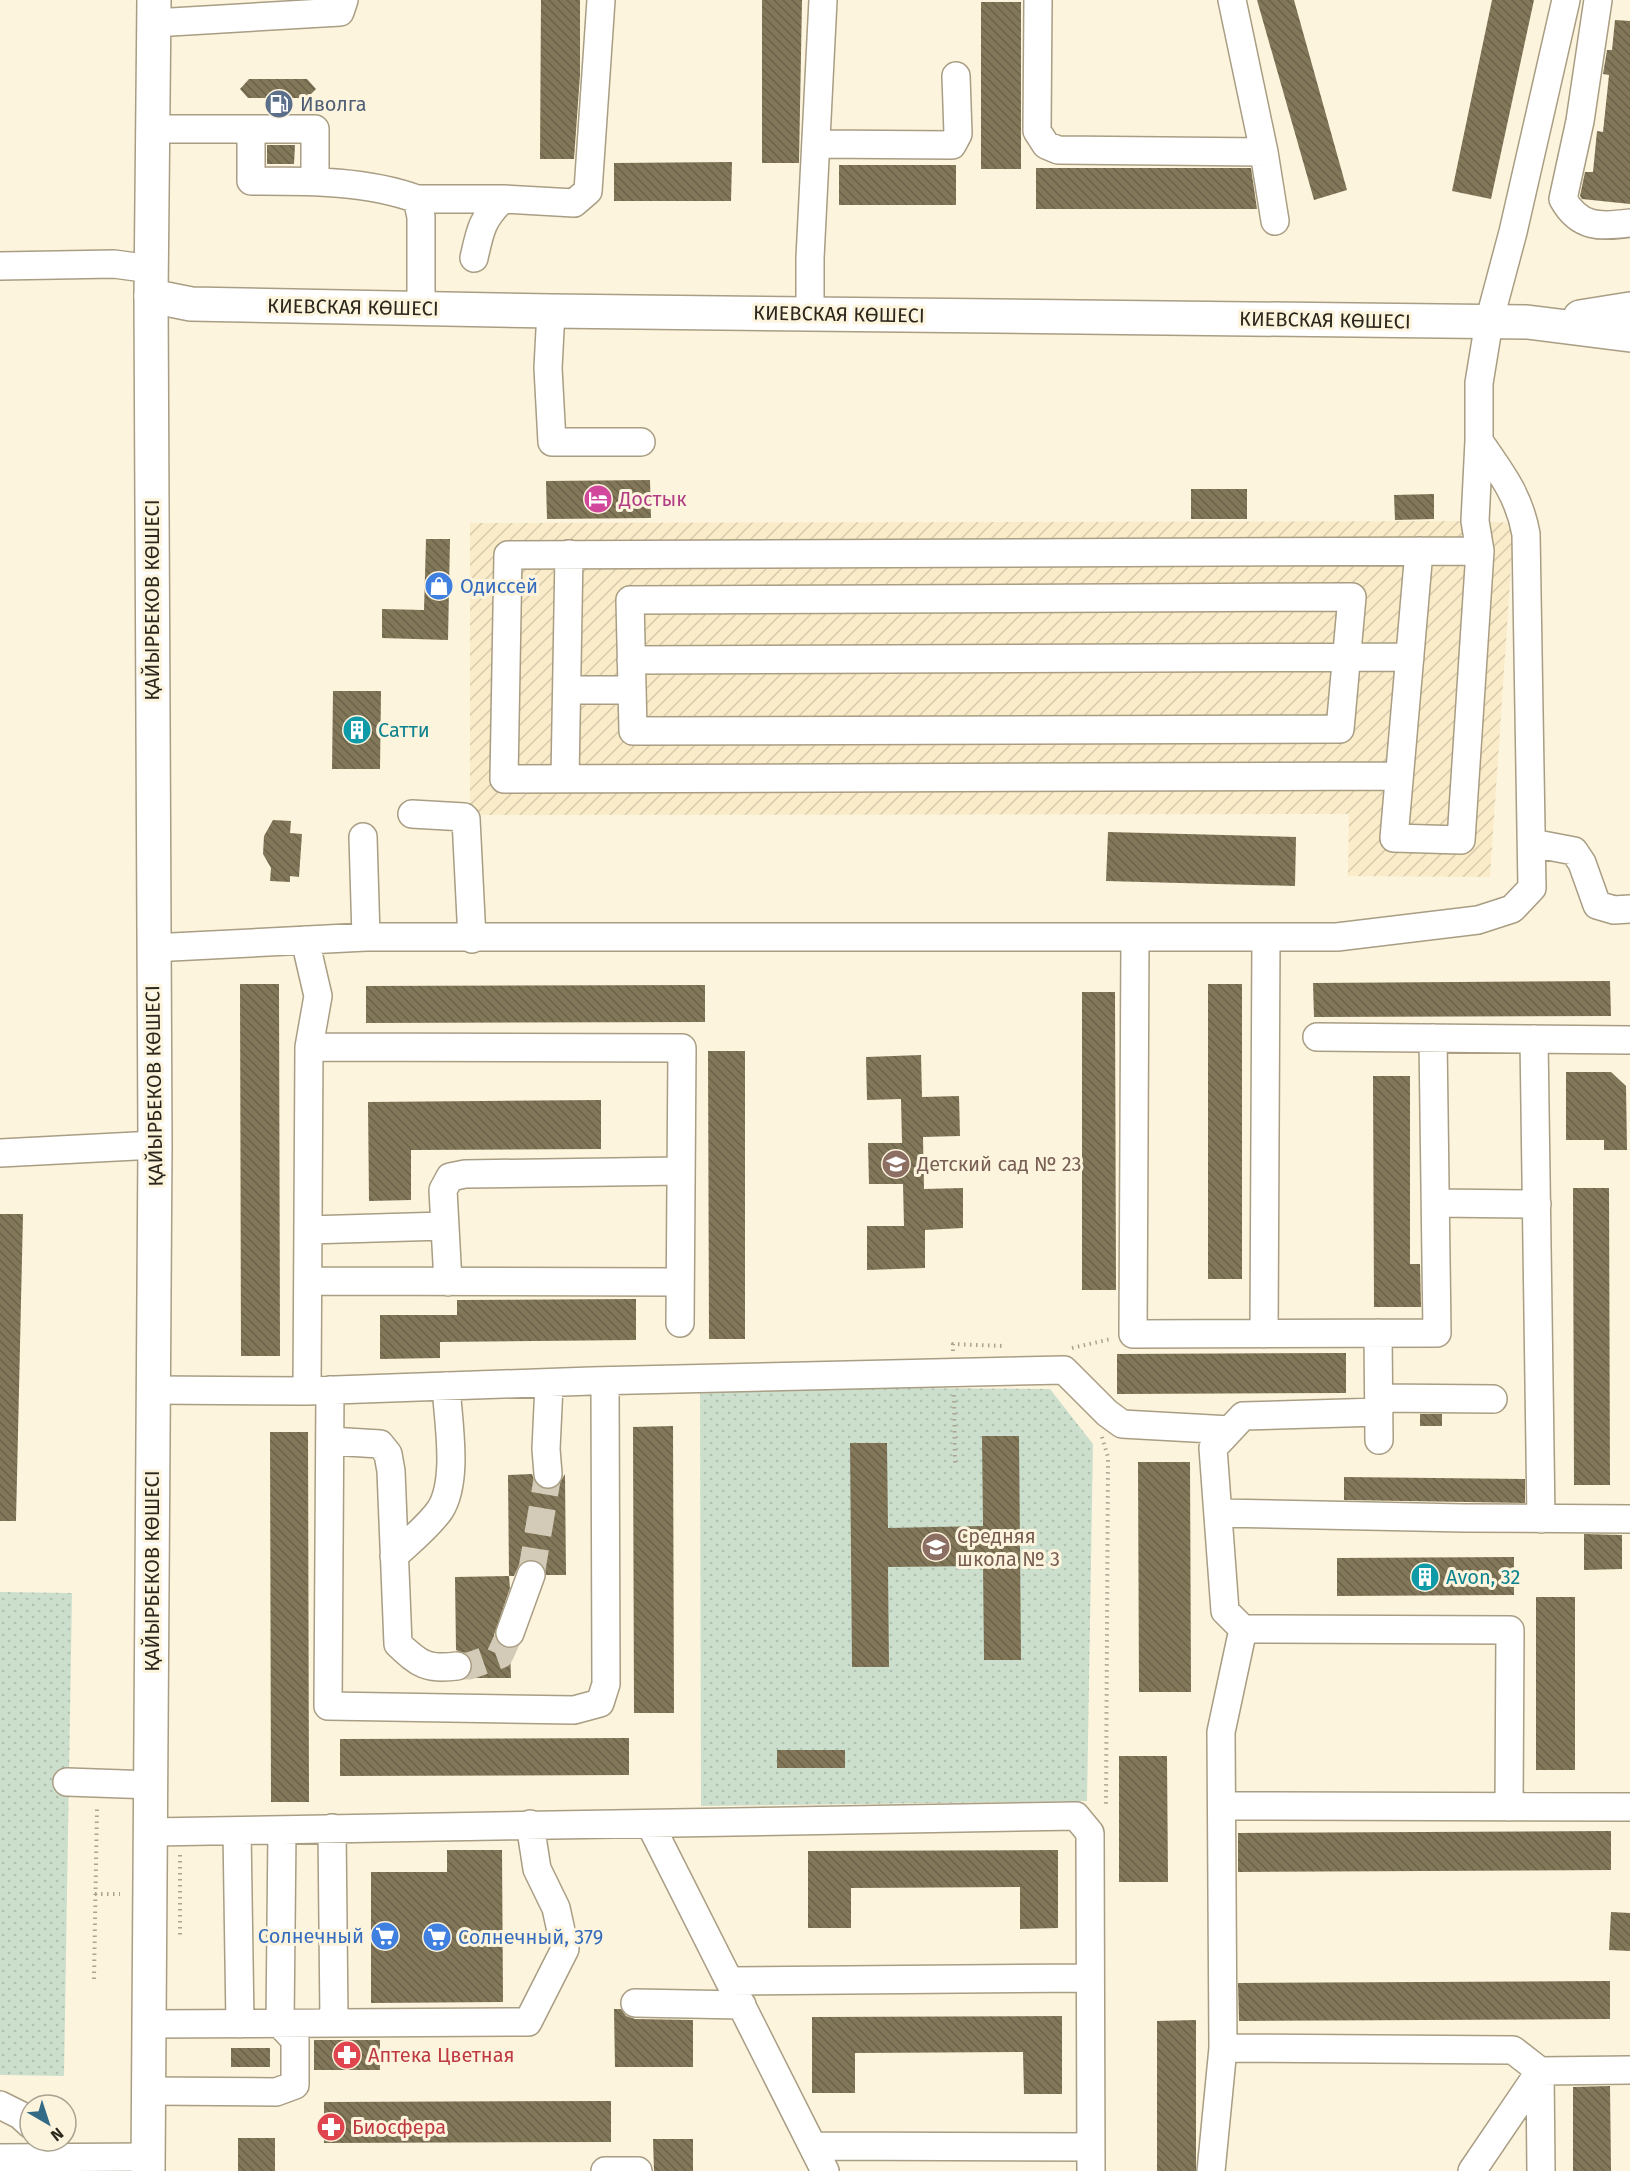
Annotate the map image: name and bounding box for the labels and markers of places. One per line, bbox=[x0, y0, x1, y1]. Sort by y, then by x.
fuel station icon: Иволга bbox=[263, 88, 295, 120]
place label: Иволга bbox=[300, 92, 367, 116]
hotel icon: Достык bbox=[582, 483, 614, 515]
place label: Достык bbox=[618, 487, 687, 511]
shop icon: Одиссей bbox=[423, 570, 455, 602]
place label: Одиссей bbox=[460, 574, 538, 598]
building icon: Сатти bbox=[341, 714, 373, 746]
place label: Сатти bbox=[378, 718, 430, 742]
school or university icon: Детский сад № 23 bbox=[880, 1148, 912, 1180]
place label: Детский сад № 23 bbox=[916, 1152, 1082, 1176]
place label: Средняя школа № 3 bbox=[957, 1524, 1060, 1571]
school or university icon: Средняя школа № 3 bbox=[920, 1531, 952, 1563]
building icon: Avon, 32 bbox=[1409, 1561, 1441, 1593]
place label: Avon, 32 bbox=[1446, 1565, 1520, 1589]
supermarket icon: Солнечный bbox=[369, 1920, 401, 1952]
supermarket icon: Солнечный, 379 bbox=[421, 1921, 453, 1953]
place label: Солнечный bbox=[258, 1924, 364, 1948]
place label: Солнечный, 379 bbox=[458, 1925, 603, 1949]
pharmacy icon: Аптека Цветная bbox=[331, 2039, 363, 2071]
place label: Аптека Цветная bbox=[368, 2043, 515, 2067]
pharmacy icon: Биосфера bbox=[315, 2111, 347, 2143]
place label: Биосфера bbox=[352, 2115, 446, 2139]

